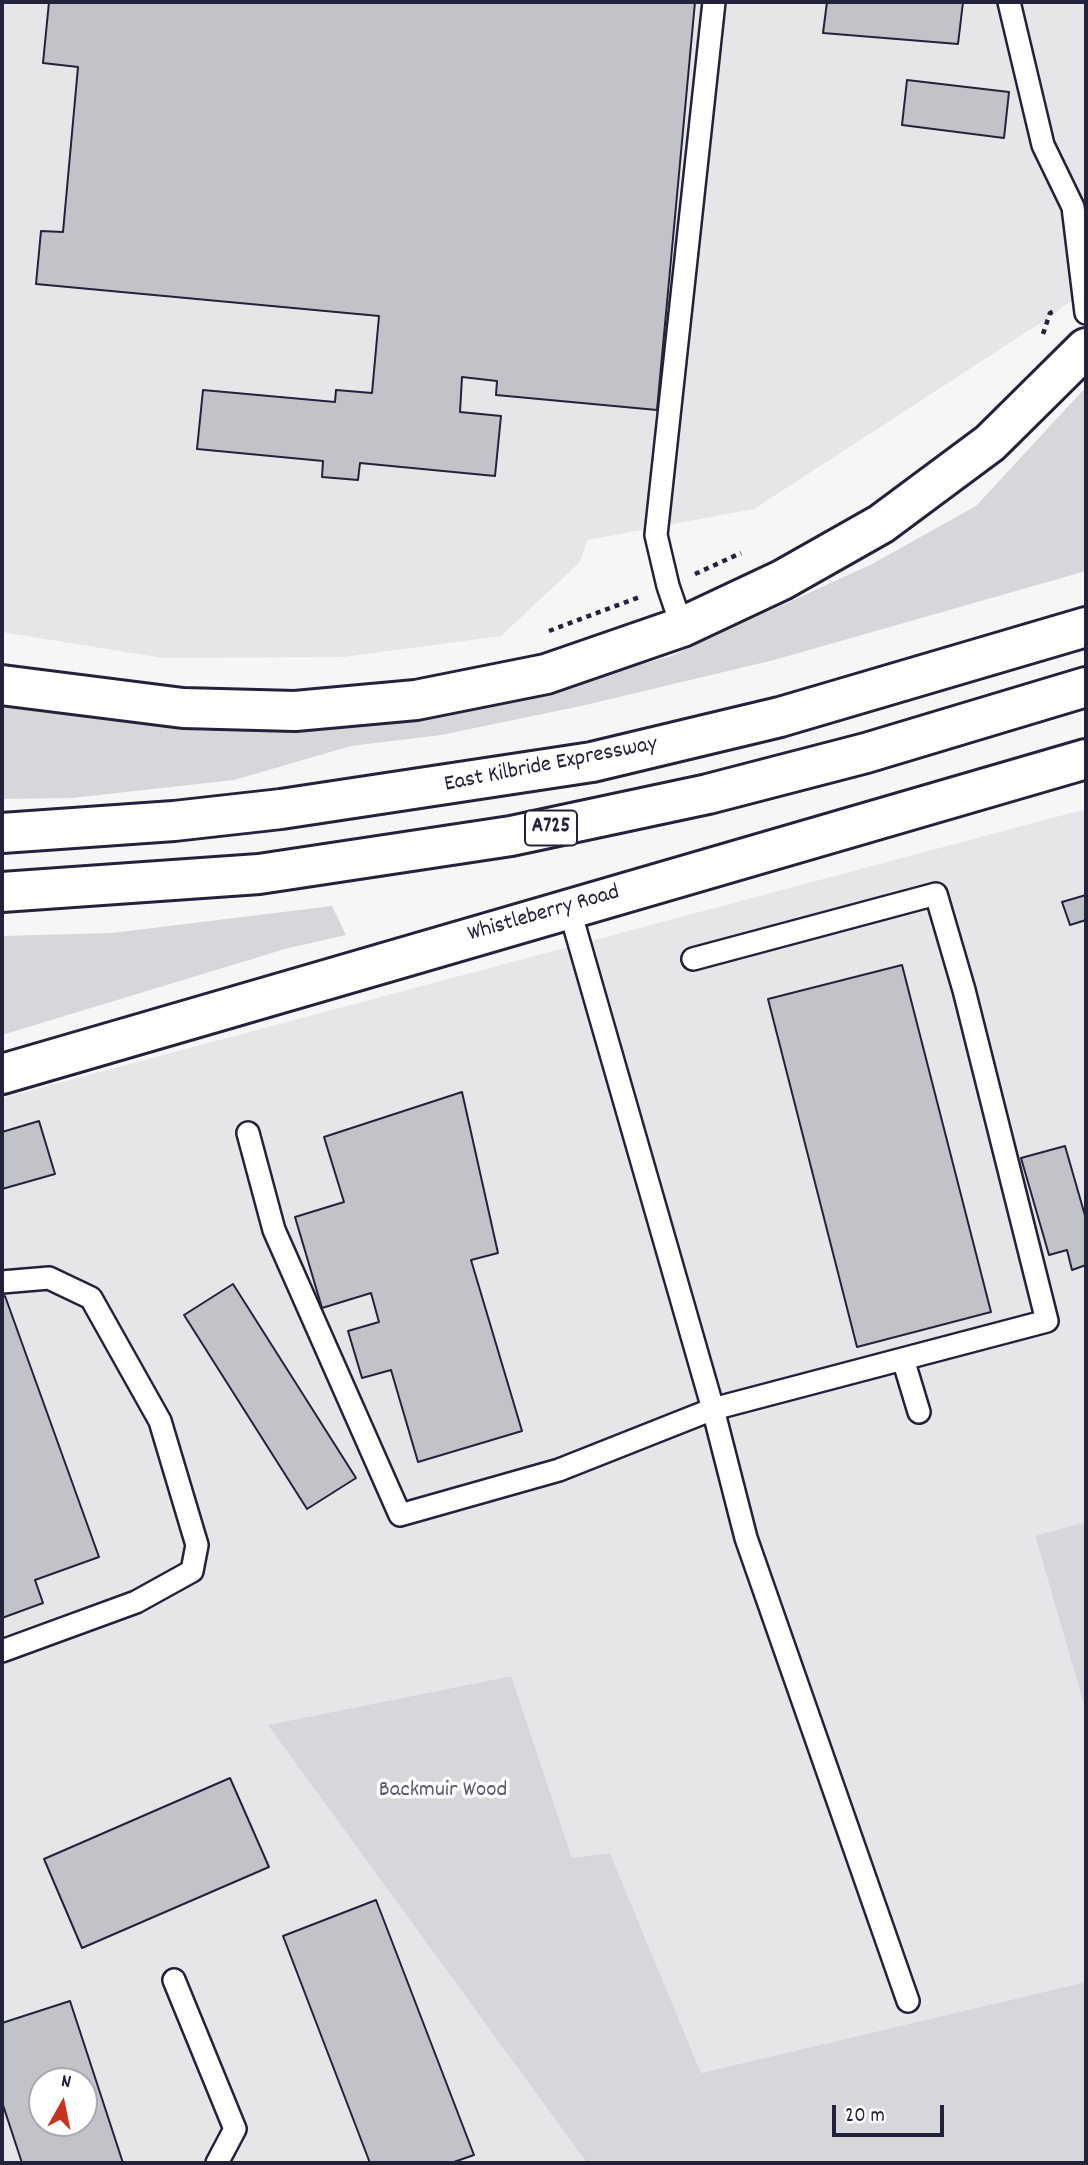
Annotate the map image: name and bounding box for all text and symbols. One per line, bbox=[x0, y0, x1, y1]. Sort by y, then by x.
street label: East Kilbride Expressway bbox=[442, 732, 660, 800]
road number: A725 bbox=[525, 810, 577, 846]
street label: Whistleberry Road bbox=[465, 880, 623, 950]
park label: Backmuir Wood bbox=[379, 1778, 507, 1806]
north arrow bbox=[28, 2067, 98, 2137]
text: N bbox=[59, 2069, 73, 2097]
scale bar bbox=[836, 2092, 948, 2136]
text: 20 m bbox=[845, 2102, 885, 2132]

